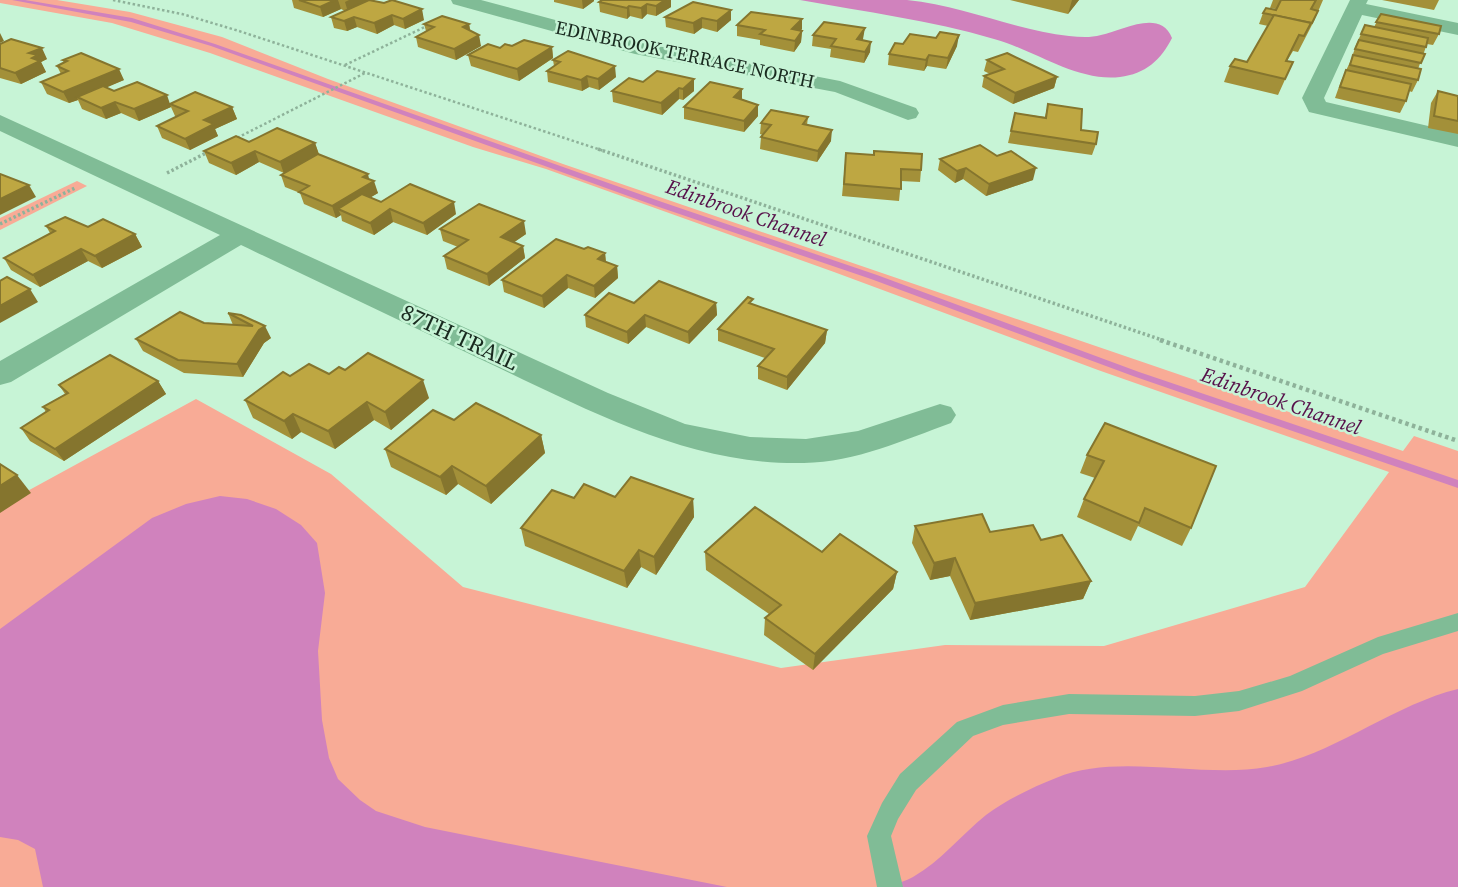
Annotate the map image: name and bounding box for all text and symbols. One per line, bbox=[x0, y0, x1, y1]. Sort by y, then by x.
street label: EDINBROOK TERRACE NORTH bbox=[553, 14, 817, 94]
water label: Edinbrook Channel bbox=[661, 171, 830, 254]
street label: 87TH TRAIL bbox=[396, 296, 524, 378]
water label: Edinbrook Channel bbox=[1196, 359, 1365, 442]

